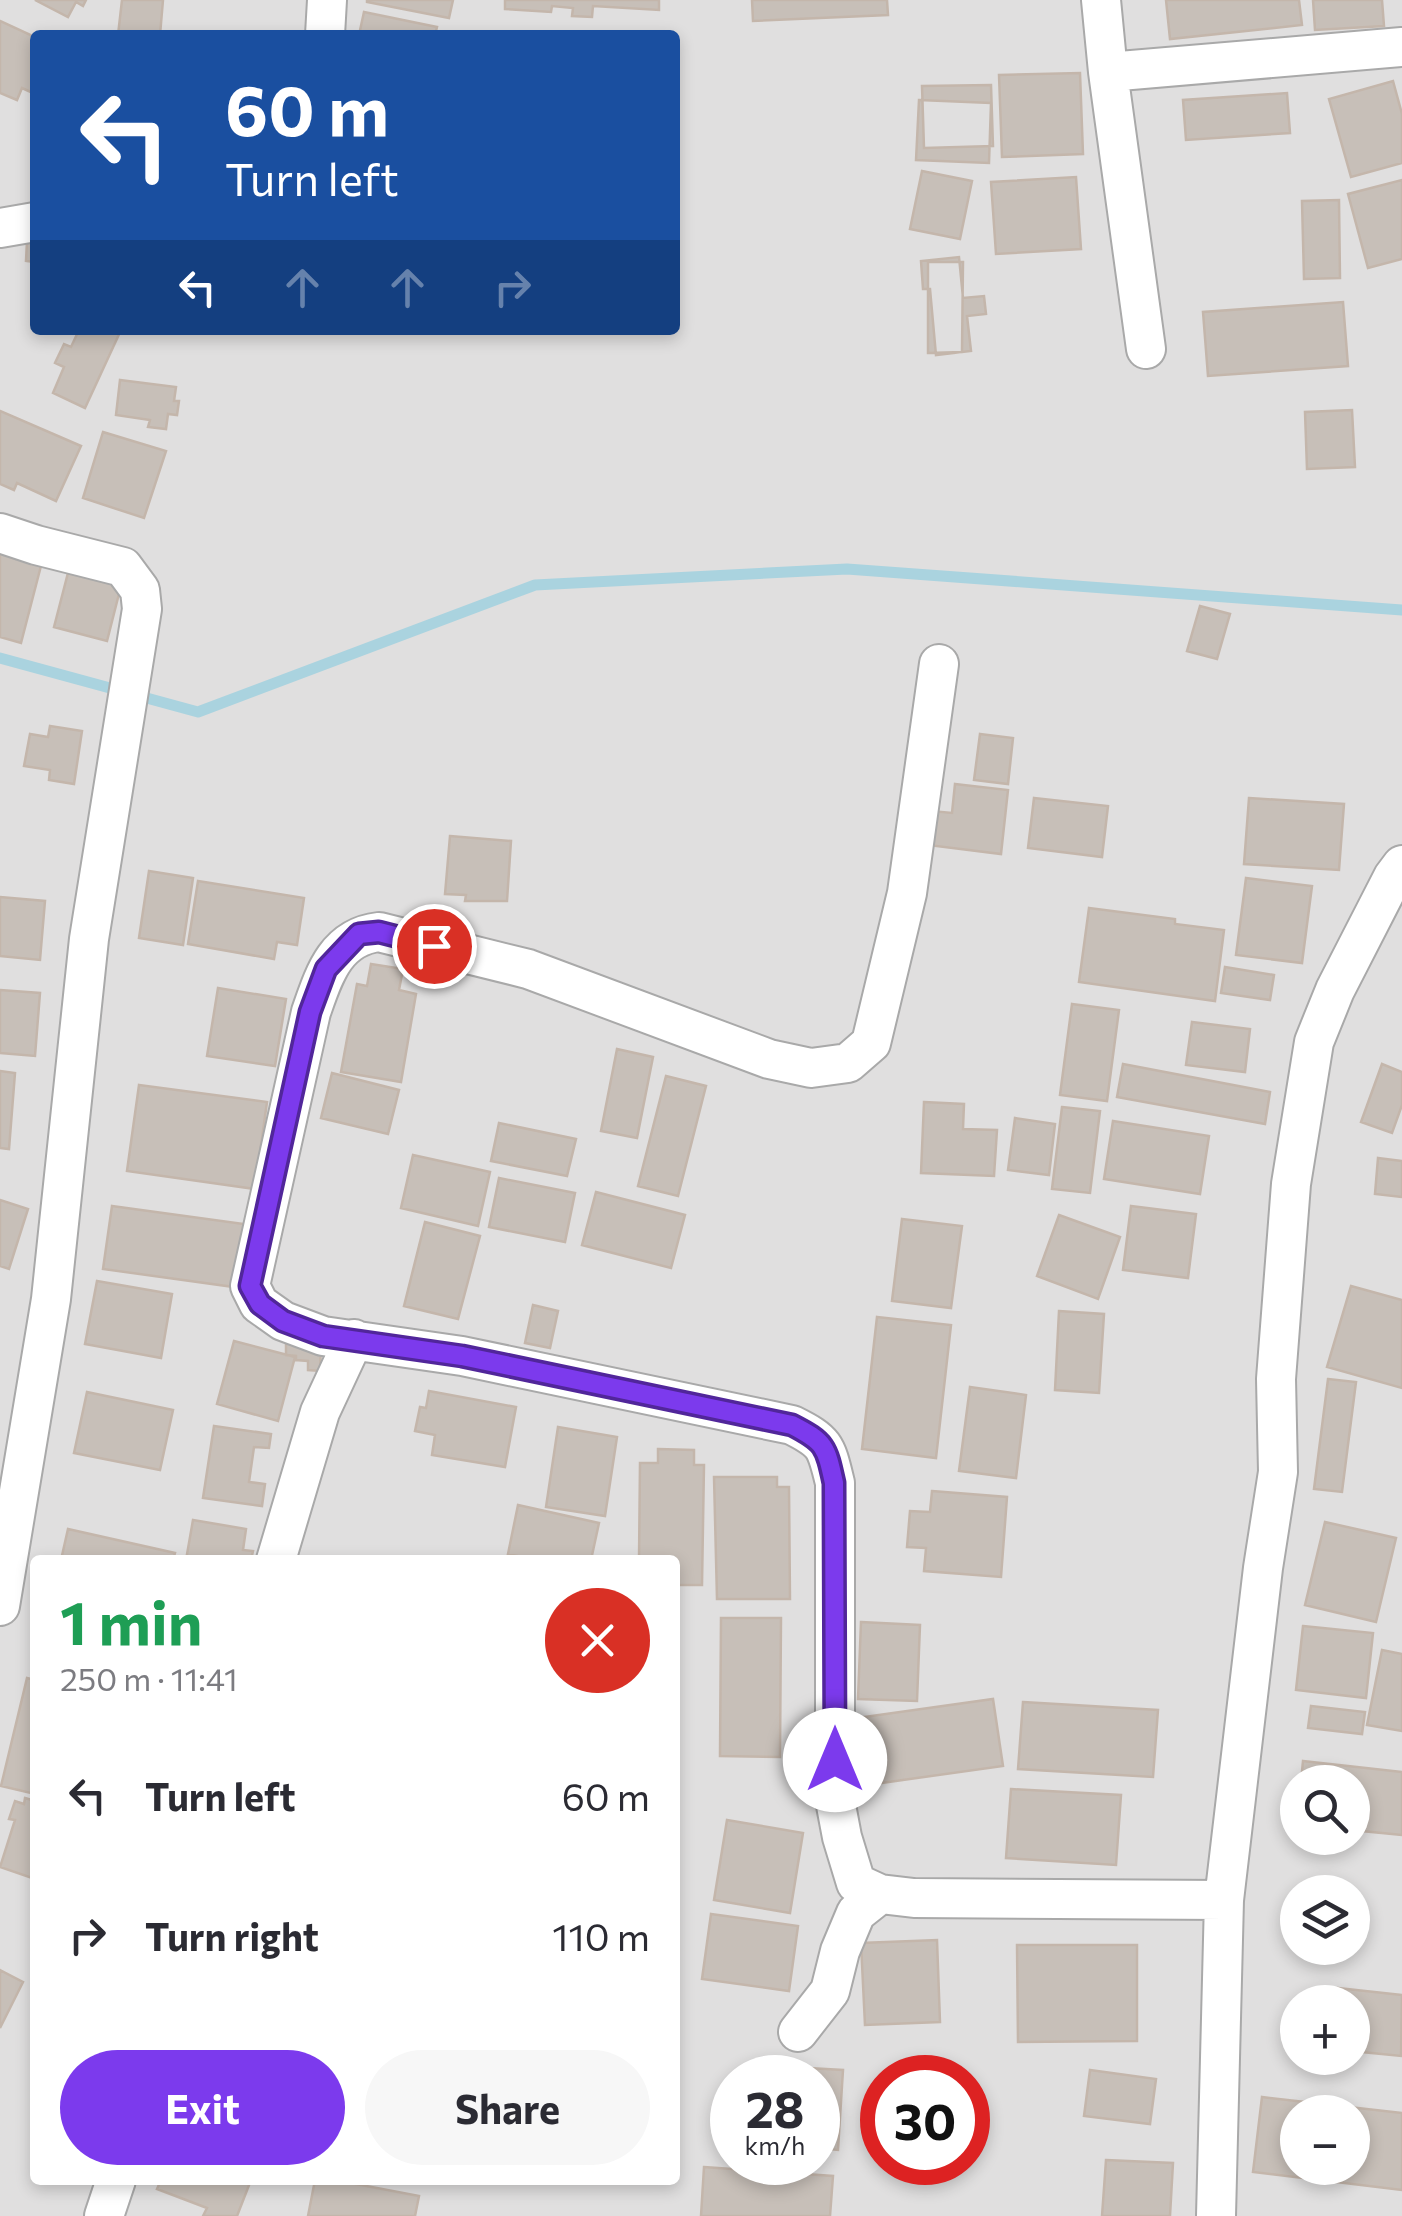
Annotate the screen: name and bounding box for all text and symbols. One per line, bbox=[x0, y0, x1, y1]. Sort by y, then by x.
text: 60 m bbox=[225, 65, 389, 150]
icon: left bbox=[60, 70, 190, 200]
text: Turn left bbox=[225, 150, 399, 205]
icon: left bbox=[170, 260, 225, 315]
icon: ahead bbox=[275, 260, 330, 315]
icon: ahead bbox=[380, 260, 435, 315]
icon: right bbox=[485, 260, 540, 315]
pin bbox=[392, 904, 477, 989]
icon: arrive bbox=[407, 919, 462, 974]
text: 1 min bbox=[60, 1584, 202, 1657]
button: close bbox=[545, 1588, 650, 1693]
text: 250 m · 11:41 bbox=[60, 1658, 238, 1698]
position arrow bbox=[783, 1708, 887, 1812]
map controls bbox=[1280, 1765, 1370, 2185]
button: search bbox=[1280, 1765, 1370, 1855]
icon: left bbox=[60, 1768, 115, 1823]
text: Turn left bbox=[145, 1772, 296, 1819]
text: 60 m bbox=[562, 1772, 650, 1819]
button: layers bbox=[1280, 1875, 1370, 1965]
icon: right bbox=[60, 1908, 115, 1963]
text: Turn right bbox=[145, 1912, 319, 1959]
text: 110 m bbox=[552, 1912, 650, 1959]
button: + bbox=[1280, 1985, 1370, 2075]
button: Exit bbox=[60, 2050, 345, 2165]
button: Share bbox=[365, 2050, 650, 2165]
speed limit sign: 30 bbox=[860, 2055, 990, 2185]
text: 28 bbox=[745, 2077, 805, 2138]
button: − bbox=[1280, 2095, 1370, 2185]
text: km/h bbox=[745, 2130, 805, 2160]

